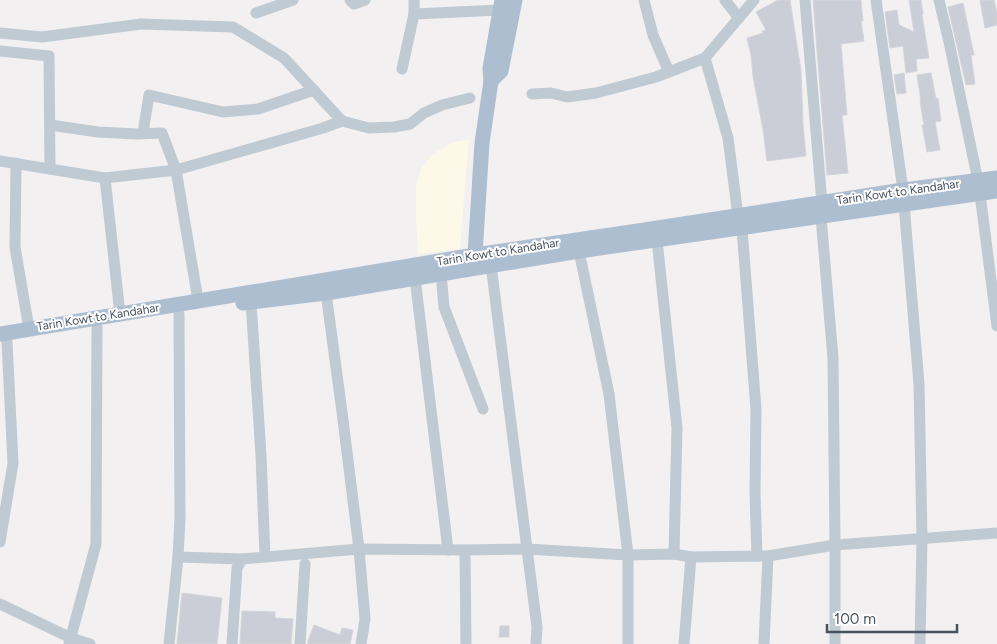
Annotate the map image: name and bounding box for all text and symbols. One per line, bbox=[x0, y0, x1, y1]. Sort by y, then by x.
street label: Tarin Kowt to Kandahar bbox=[836, 176, 960, 208]
street label: Tarin Kowt to Kandahar bbox=[436, 235, 560, 269]
street label: Tarin Kowt to Kandahar bbox=[36, 300, 160, 334]
scale bar bbox=[827, 602, 957, 634]
text: 100 m bbox=[834, 610, 876, 628]

